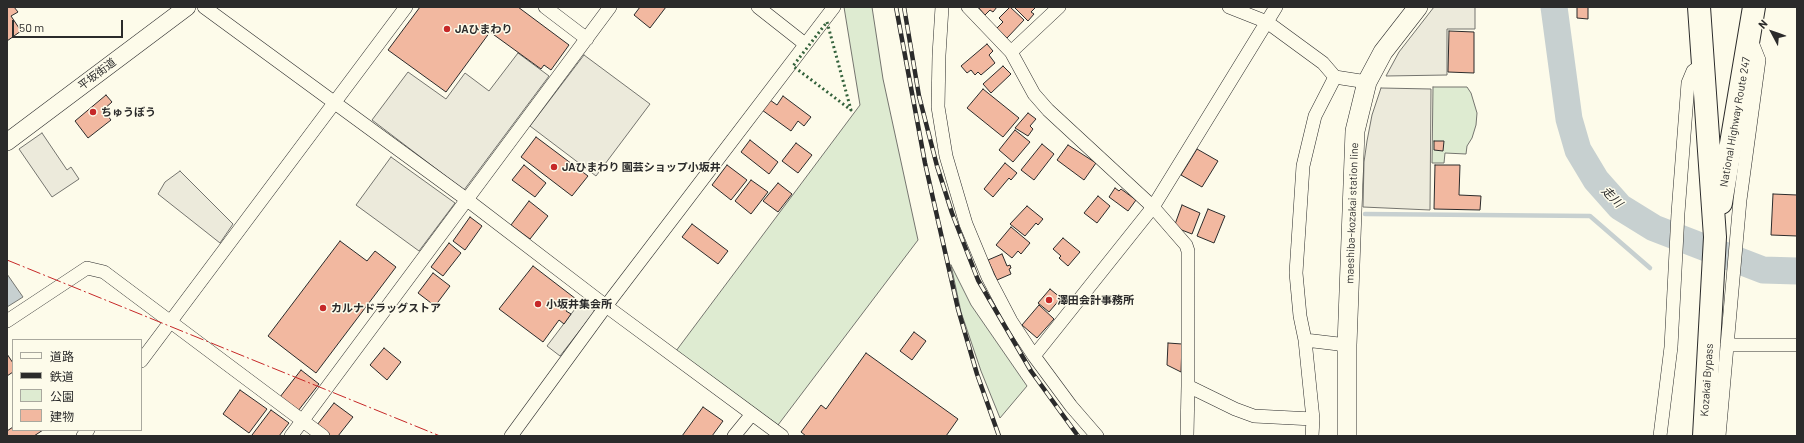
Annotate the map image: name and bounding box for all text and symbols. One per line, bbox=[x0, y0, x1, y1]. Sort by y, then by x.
scale bar bbox=[14, 12, 125, 38]
north arrow bbox=[1752, 12, 1792, 52]
text: N bbox=[1755, 17, 1770, 31]
text: 50 m bbox=[19, 20, 44, 34]
place label: JAひまわり bbox=[455, 22, 513, 36]
marker: JAひまわり bbox=[442, 24, 452, 34]
street label: 平坂街道 bbox=[75, 55, 119, 93]
street label: National Highway Route 247 bbox=[1717, 56, 1753, 188]
place label: ちゅうぼう bbox=[101, 105, 156, 119]
marker: ちゅうぼう bbox=[88, 107, 98, 117]
street label: maeshiba-kozakai station line bbox=[1343, 142, 1361, 284]
place label: JAひまわり 園芸ショップ小坂井 bbox=[562, 160, 721, 174]
marker: JAひまわり 園芸ショップ小坂井 bbox=[549, 162, 559, 172]
water label: 走川 bbox=[1598, 183, 1626, 211]
place label: 澤田会計事務所 bbox=[1057, 293, 1134, 307]
marker: 澤田会計事務所 bbox=[1044, 295, 1054, 305]
place label: 小坂井集会所 bbox=[546, 297, 612, 311]
marker: 小坂井集会所 bbox=[533, 299, 543, 309]
place label: カルナドラッグストア bbox=[331, 301, 441, 315]
marker: カルナドラッグストア bbox=[318, 303, 328, 313]
legend bbox=[12, 339, 142, 431]
street label: Kozakai Bypass bbox=[1698, 343, 1716, 417]
text: 道路 bbox=[50, 349, 74, 363]
text: 鉄道 bbox=[50, 369, 74, 383]
text: 公園 bbox=[50, 389, 74, 403]
text: 建物 bbox=[50, 409, 74, 423]

